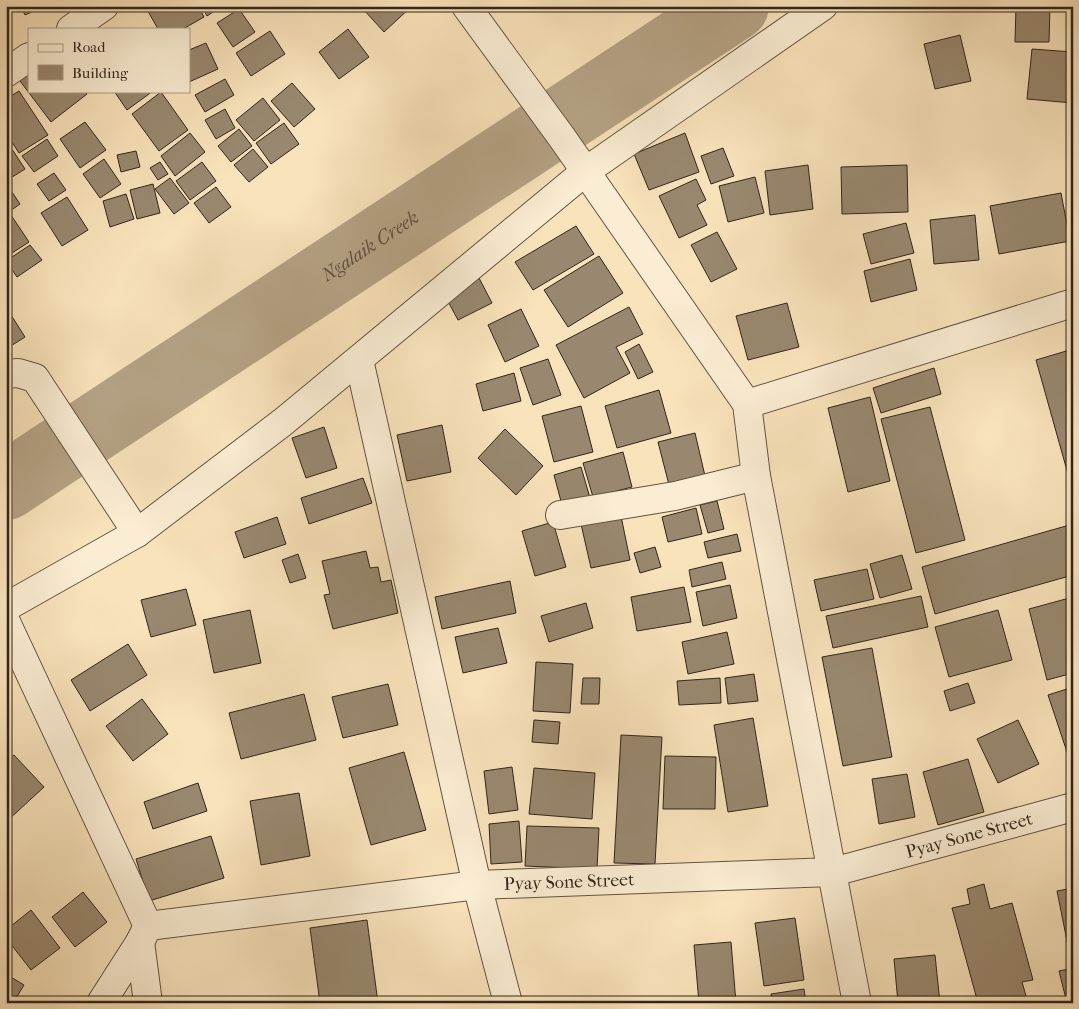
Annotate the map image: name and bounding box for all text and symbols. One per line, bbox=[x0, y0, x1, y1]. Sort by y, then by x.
legend bbox=[28, 28, 190, 92]
text: Road bbox=[72, 38, 106, 56]
text: Building bbox=[72, 64, 129, 82]
water label: Ngalaik Creek bbox=[317, 206, 423, 287]
street label: Pyay Sone Street bbox=[903, 808, 1035, 862]
street label: Pyay Sone Street bbox=[503, 869, 635, 895]

